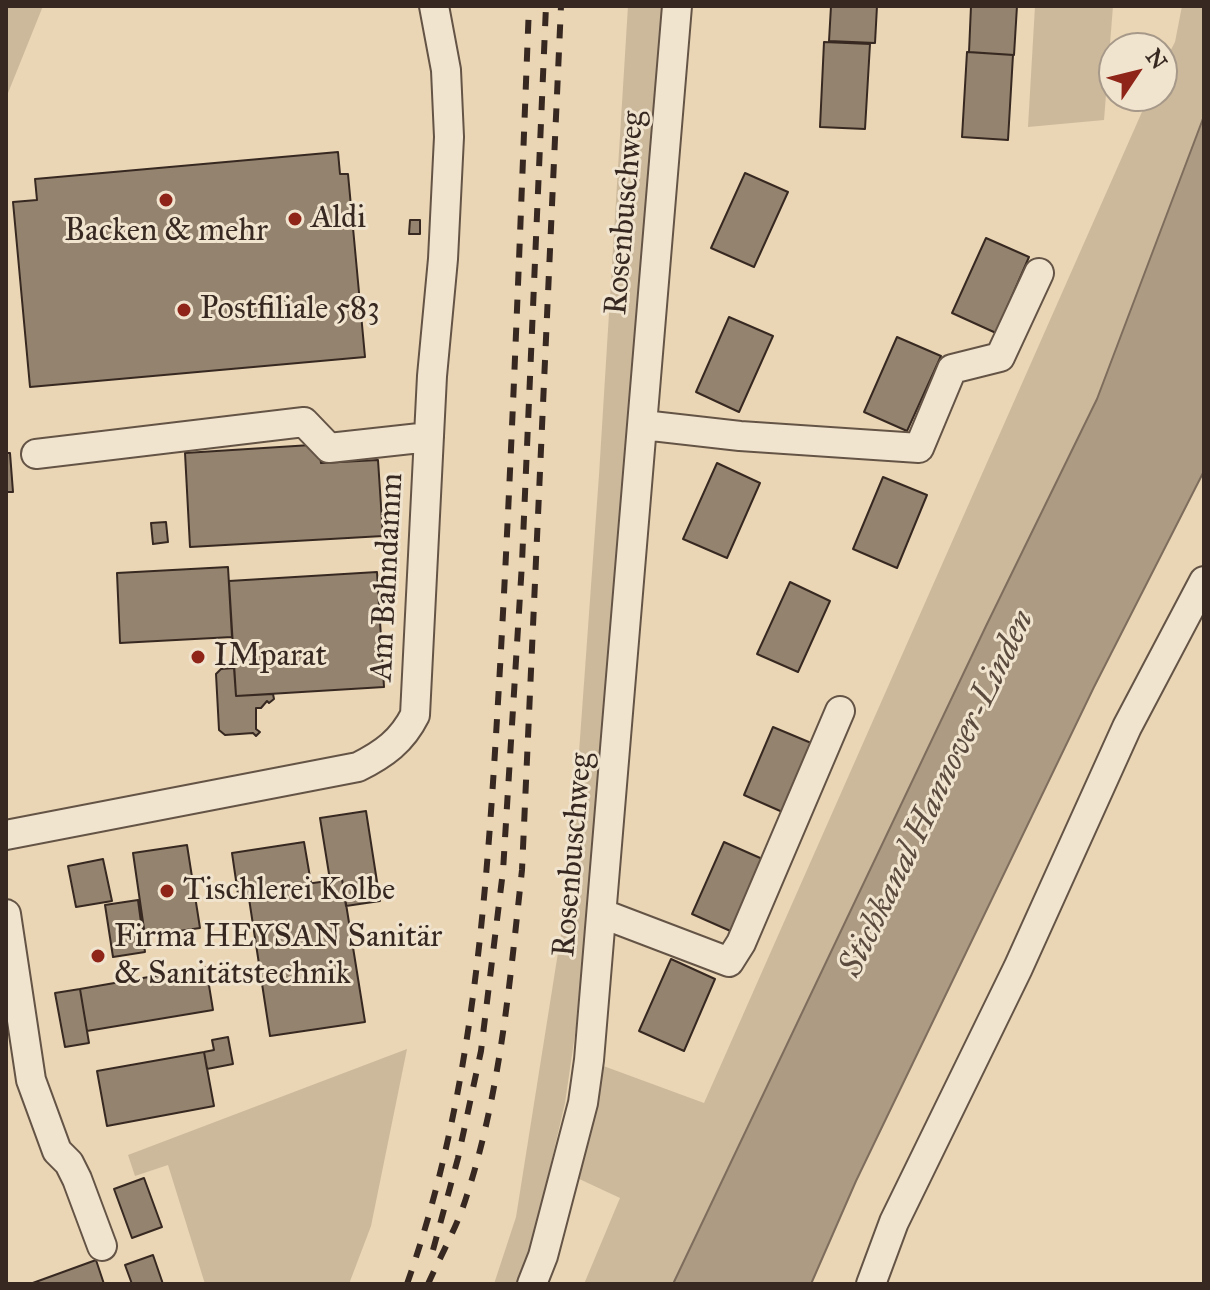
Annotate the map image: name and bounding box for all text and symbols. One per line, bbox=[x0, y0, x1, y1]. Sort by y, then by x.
north arrow bbox=[1098, 32, 1178, 112]
text: N bbox=[1140, 44, 1173, 74]
street label: Rosenbuschweg bbox=[598, 109, 654, 317]
marker: Backen & mehr bbox=[157, 191, 175, 209]
place label: Aldi bbox=[311, 200, 366, 238]
marker: Aldi bbox=[286, 210, 304, 228]
place label: Backen & mehr bbox=[64, 213, 268, 251]
place label: Postfiliale 583 bbox=[200, 291, 380, 329]
marker: Postfiliale 583 bbox=[175, 301, 193, 319]
street label: Am Bahndamm bbox=[363, 472, 413, 682]
water label: Stichkanal Hannover-Linden bbox=[831, 604, 1045, 984]
place label: IMparat bbox=[214, 638, 327, 676]
marker: IMparat bbox=[189, 648, 207, 666]
street label: Rosenbuschweg bbox=[546, 751, 602, 959]
place label: Tischlerei Kolbe bbox=[183, 872, 395, 910]
marker: Tischlerei Kolbe bbox=[158, 882, 176, 900]
place label: Firma HEYSAN Sanitär & Sanitätstechnik bbox=[114, 919, 442, 994]
marker: Firma HEYSAN Sanitär & Sanitätstechnik bbox=[89, 947, 107, 965]

